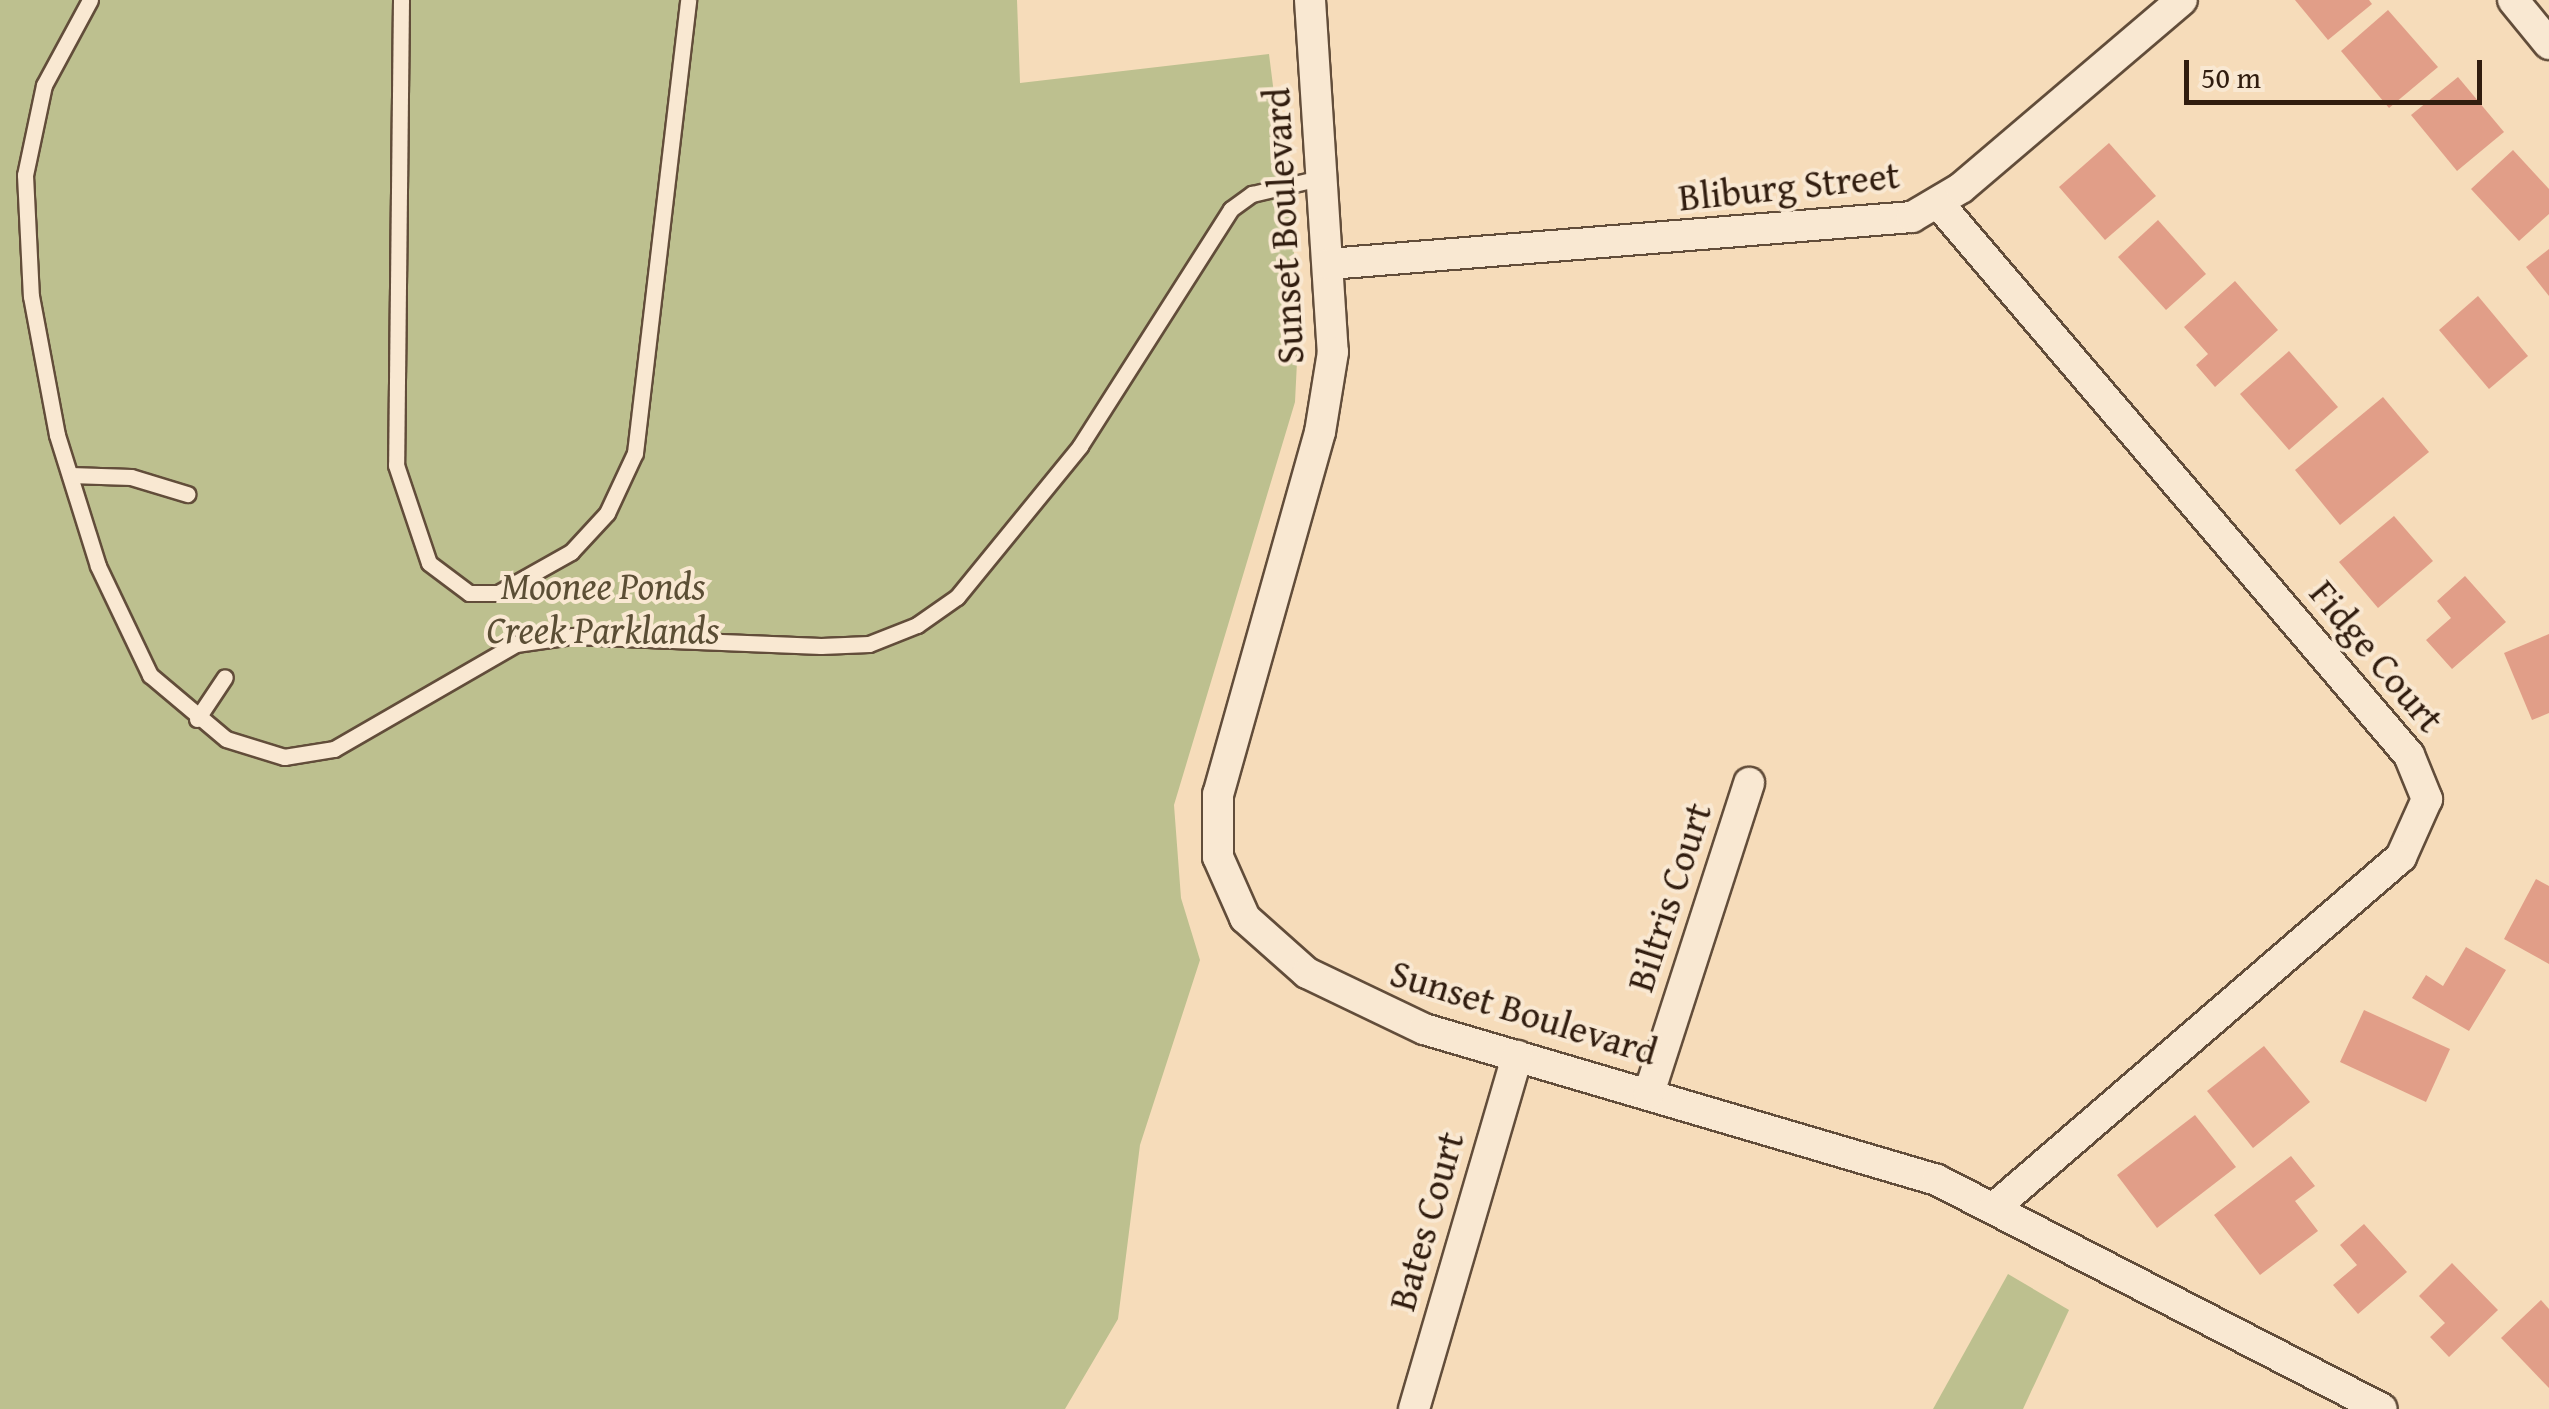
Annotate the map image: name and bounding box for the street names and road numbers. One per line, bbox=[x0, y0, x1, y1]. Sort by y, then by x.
street label: Sunset Boulevard bbox=[1253, 87, 1313, 365]
street label: Bliburg Street bbox=[1676, 152, 1902, 220]
street label: Fidge Court bbox=[2300, 571, 2454, 741]
street label: Biltris Court bbox=[1617, 797, 1721, 997]
street label: Sunset Boulevard bbox=[1385, 950, 1663, 1074]
street label: Bates Court bbox=[1379, 1126, 1473, 1316]

